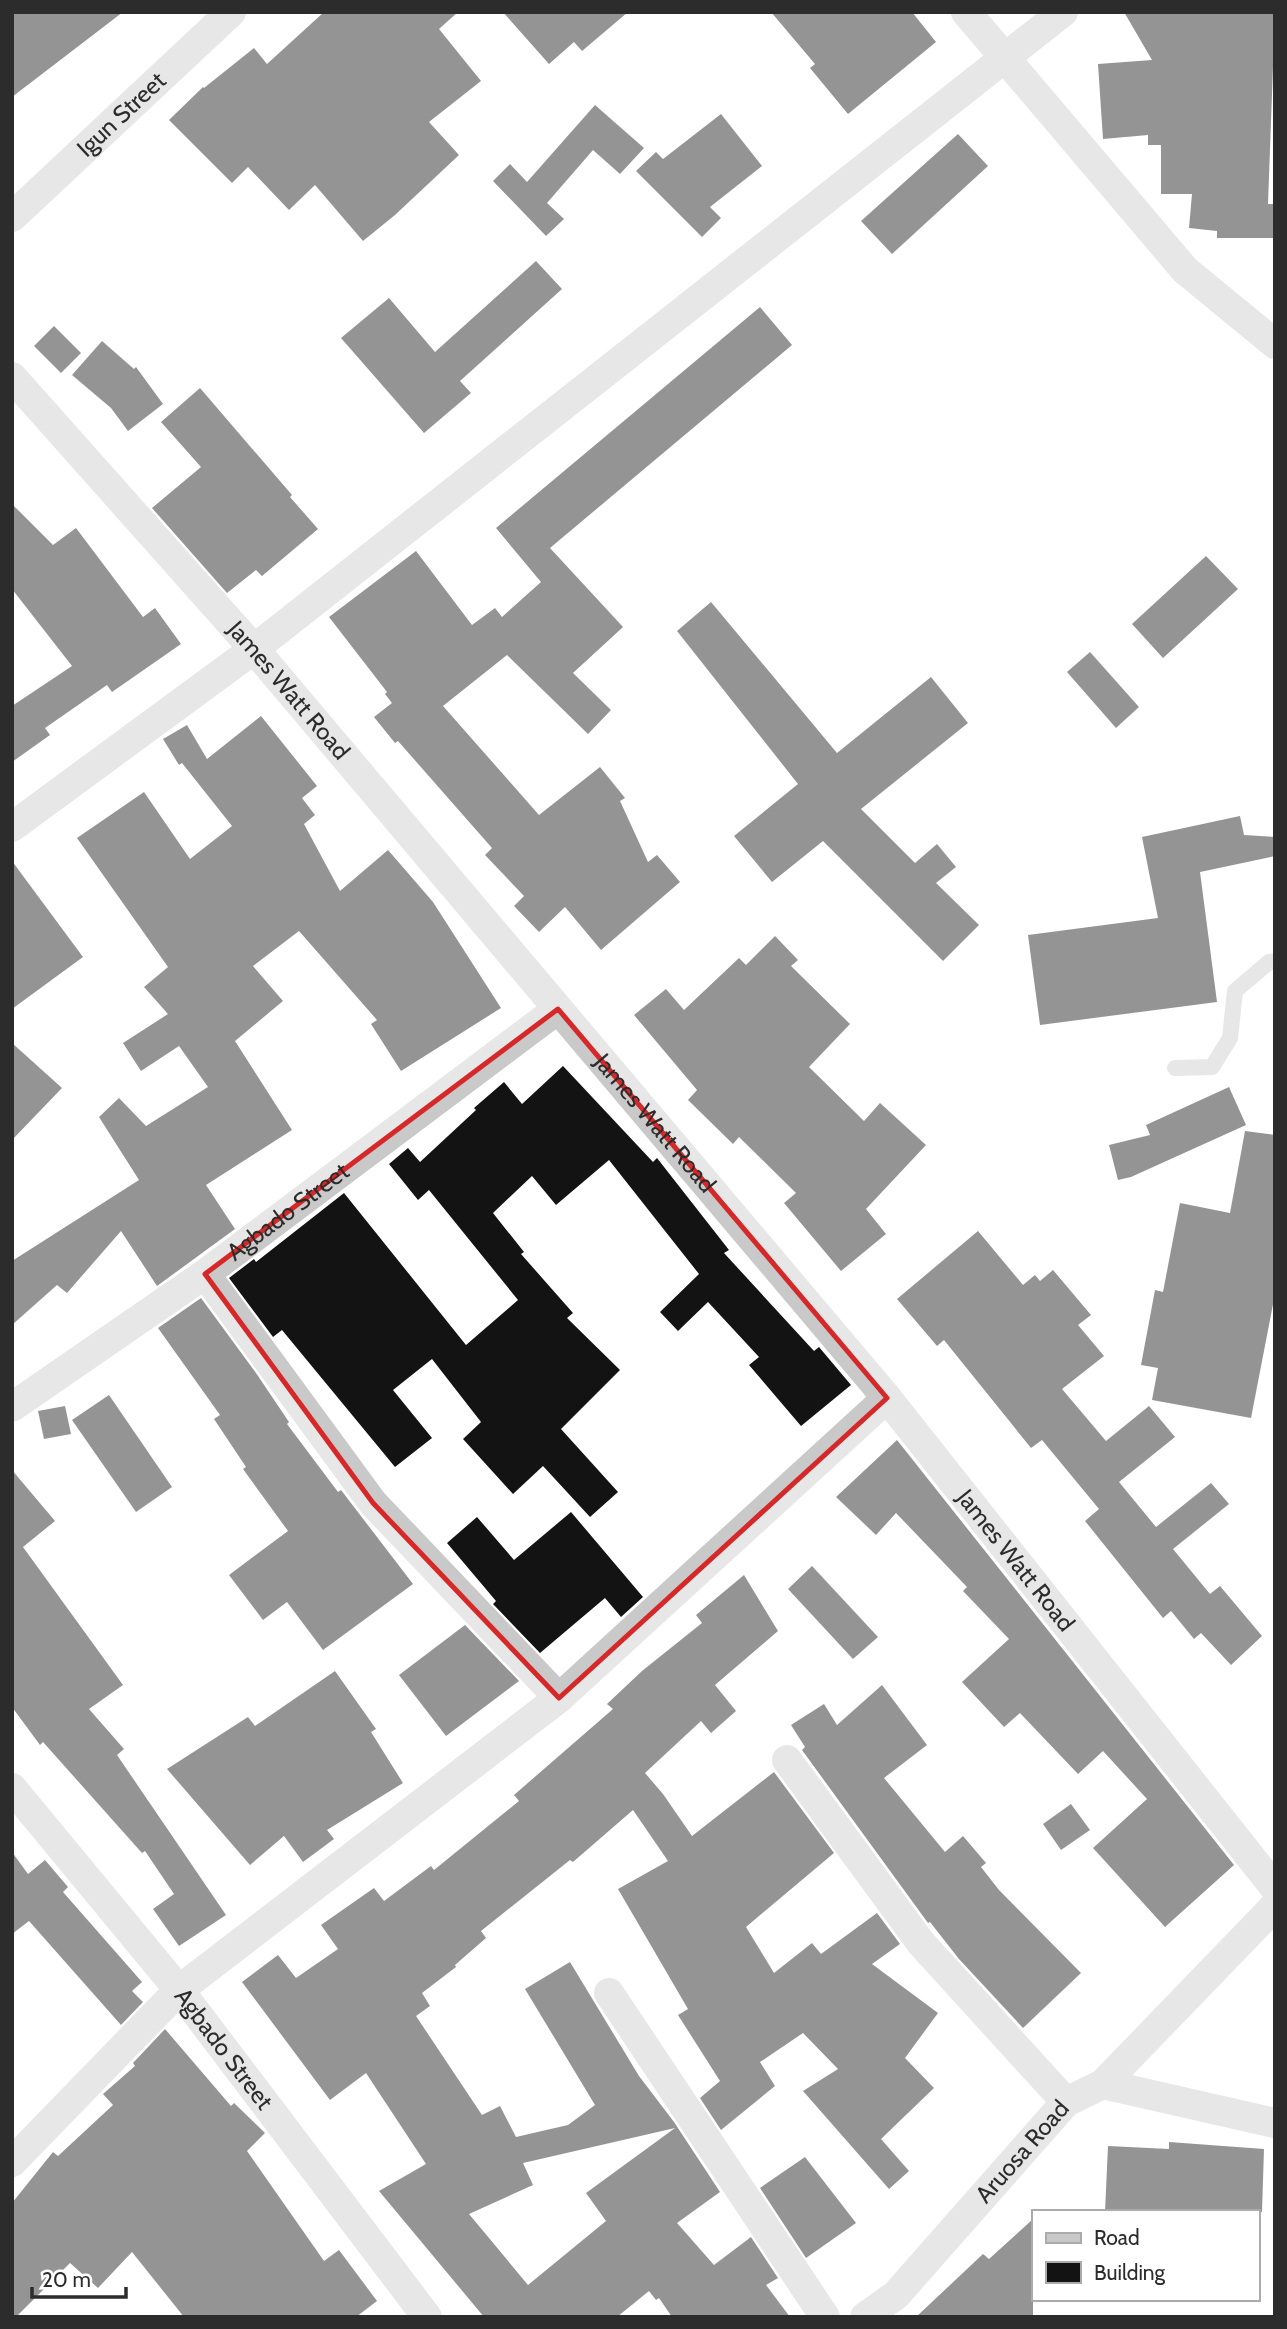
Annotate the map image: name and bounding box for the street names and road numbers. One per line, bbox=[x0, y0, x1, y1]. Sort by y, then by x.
street label: Igun Street bbox=[71, 66, 172, 163]
street label: James Watt Road bbox=[221, 614, 356, 765]
street label: James Watt Road bbox=[588, 1047, 722, 1198]
street label: Agbado Street bbox=[221, 1156, 354, 1267]
street label: James Watt Road bbox=[950, 1483, 1081, 1637]
street label: Agbado Street bbox=[169, 1982, 279, 2115]
street label: Aruosa Road bbox=[969, 2094, 1075, 2209]

